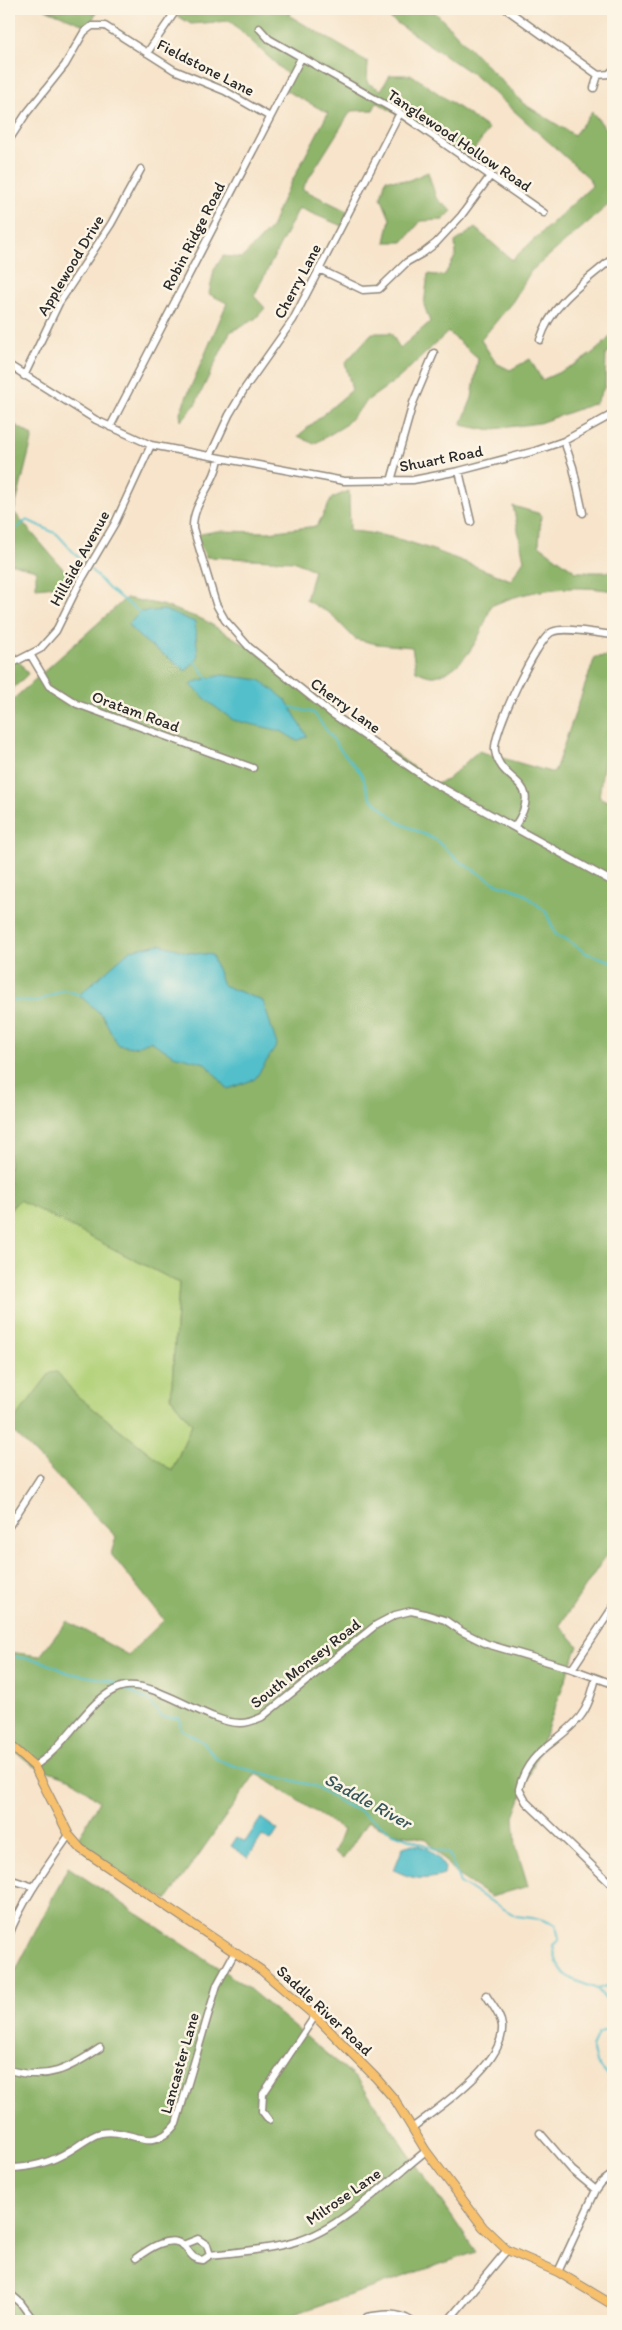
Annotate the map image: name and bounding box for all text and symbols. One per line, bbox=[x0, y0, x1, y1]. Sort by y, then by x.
street label: Fieldstone Lane bbox=[154, 35, 258, 100]
street label: Tanglewood Hollow Road bbox=[384, 85, 536, 196]
street label: Robin Ridge Road bbox=[158, 178, 229, 294]
street label: Applewood Drive bbox=[33, 211, 108, 319]
street label: Cherry Lane bbox=[270, 240, 325, 322]
street label: Shuart Road bbox=[398, 441, 485, 476]
street label: Hillside Avenue bbox=[45, 507, 114, 609]
street label: Cherry Lane bbox=[307, 674, 385, 737]
street label: Oratam Road bbox=[89, 687, 183, 736]
street label: South Monsey Road bbox=[246, 1614, 364, 1712]
water label: Saddle River bbox=[321, 1768, 417, 1835]
street label: Saddle River Road bbox=[273, 1961, 377, 2060]
street label: Lancaster Lane bbox=[156, 2010, 203, 2116]
street label: Milrose Lane bbox=[302, 2164, 384, 2229]

